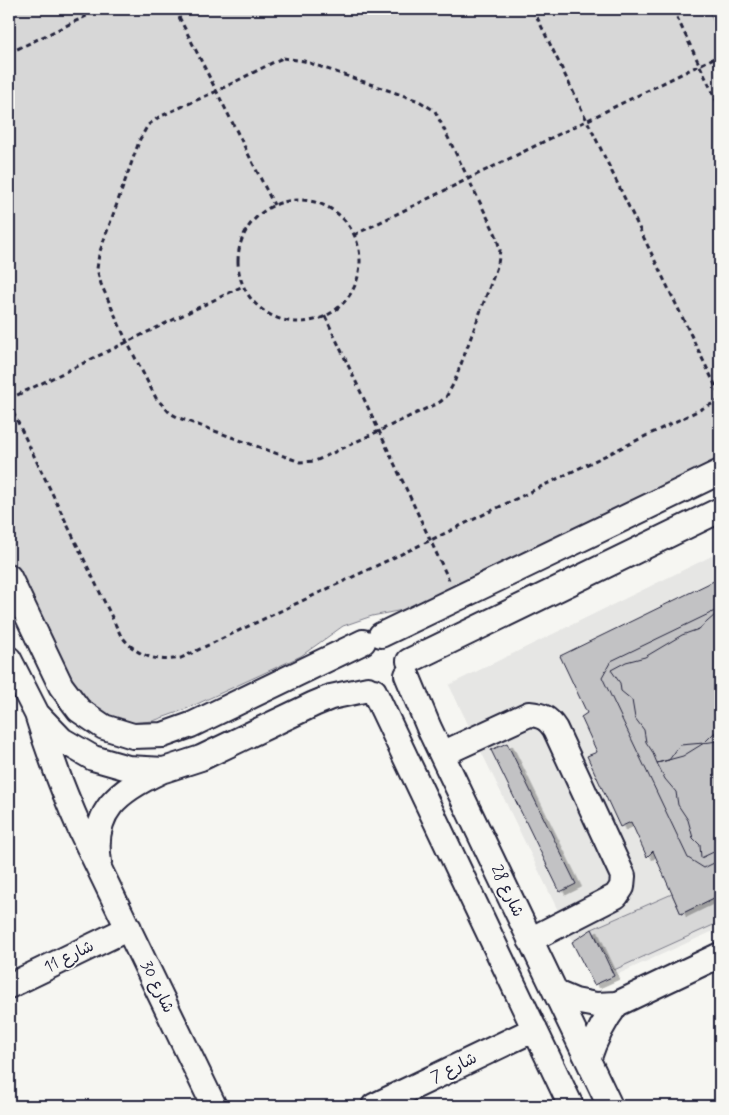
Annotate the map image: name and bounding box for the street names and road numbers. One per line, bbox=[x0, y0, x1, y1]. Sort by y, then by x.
street label: شارع 28 bbox=[486, 861, 528, 921]
street label: شارع 11 bbox=[41, 936, 97, 978]
street label: شارع 30 bbox=[135, 958, 179, 1016]
street label: شارع 7 bbox=[428, 1048, 480, 1088]

